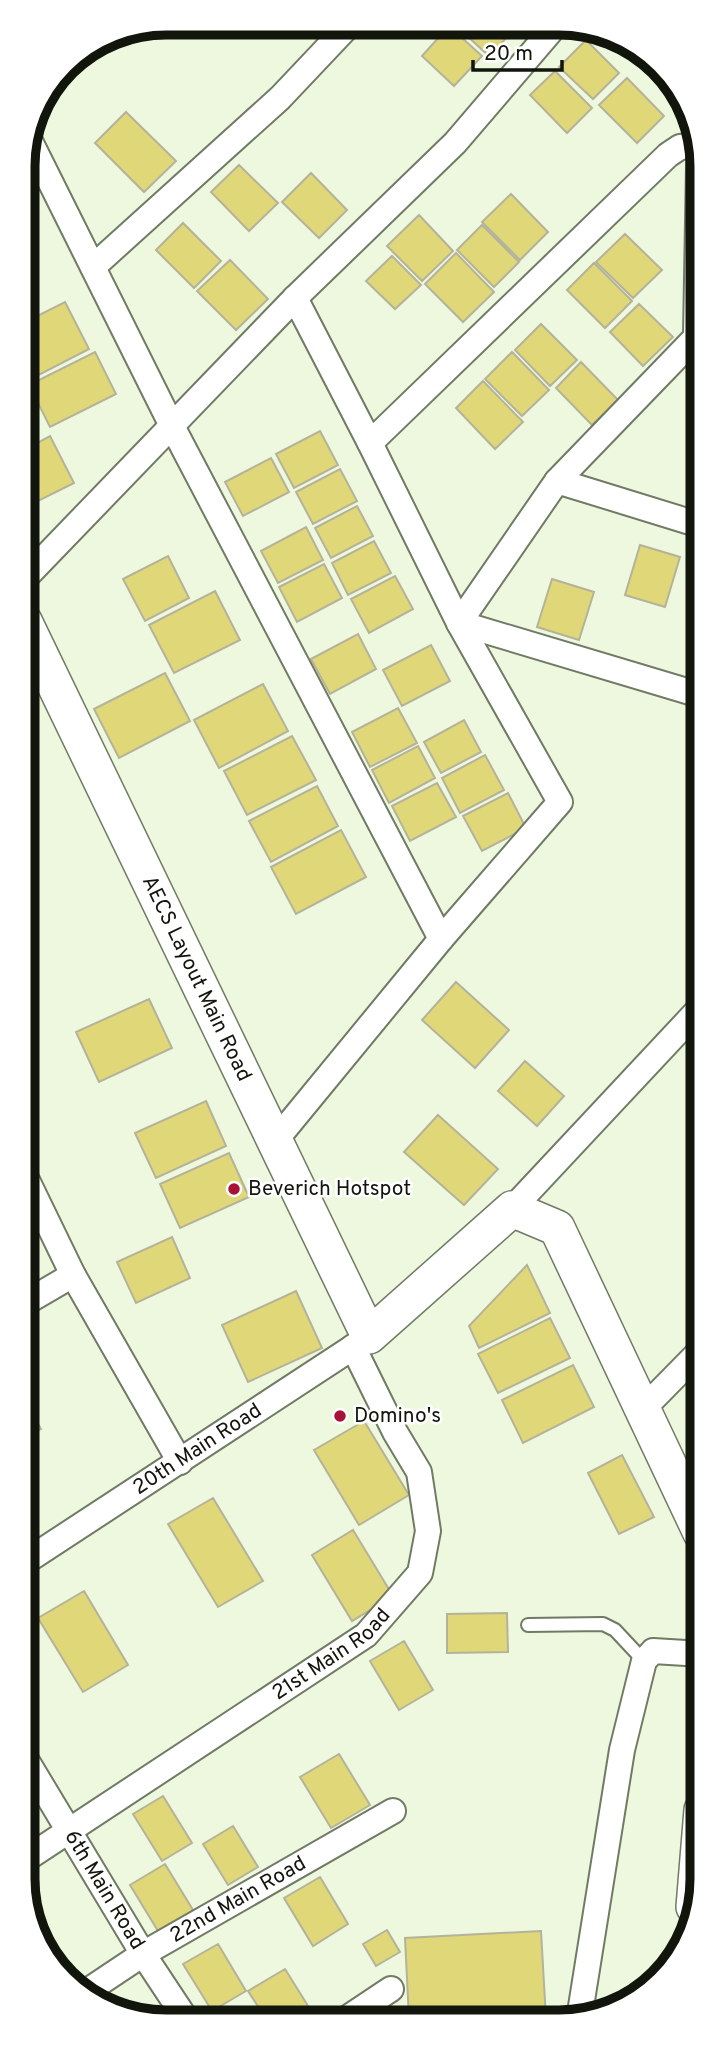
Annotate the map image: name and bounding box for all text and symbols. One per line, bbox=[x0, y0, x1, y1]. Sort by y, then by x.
scale bar bbox=[473, 28, 562, 72]
text: 20 m bbox=[484, 41, 533, 68]
street label: AECS Layout Main Road bbox=[135, 871, 258, 1086]
place label: Beverich Hotspot bbox=[248, 1176, 411, 1203]
marker: Beverich Hotspot bbox=[226, 1181, 242, 1197]
street label: 20th Main Road bbox=[128, 1397, 267, 1501]
place label: Domino's bbox=[354, 1403, 441, 1430]
marker: Domino's bbox=[332, 1408, 348, 1424]
street label: 21st Main Road bbox=[267, 1603, 397, 1707]
street label: 6th Main Road bbox=[58, 1825, 151, 1955]
street label: 22nd Main Road bbox=[165, 1850, 311, 1949]

